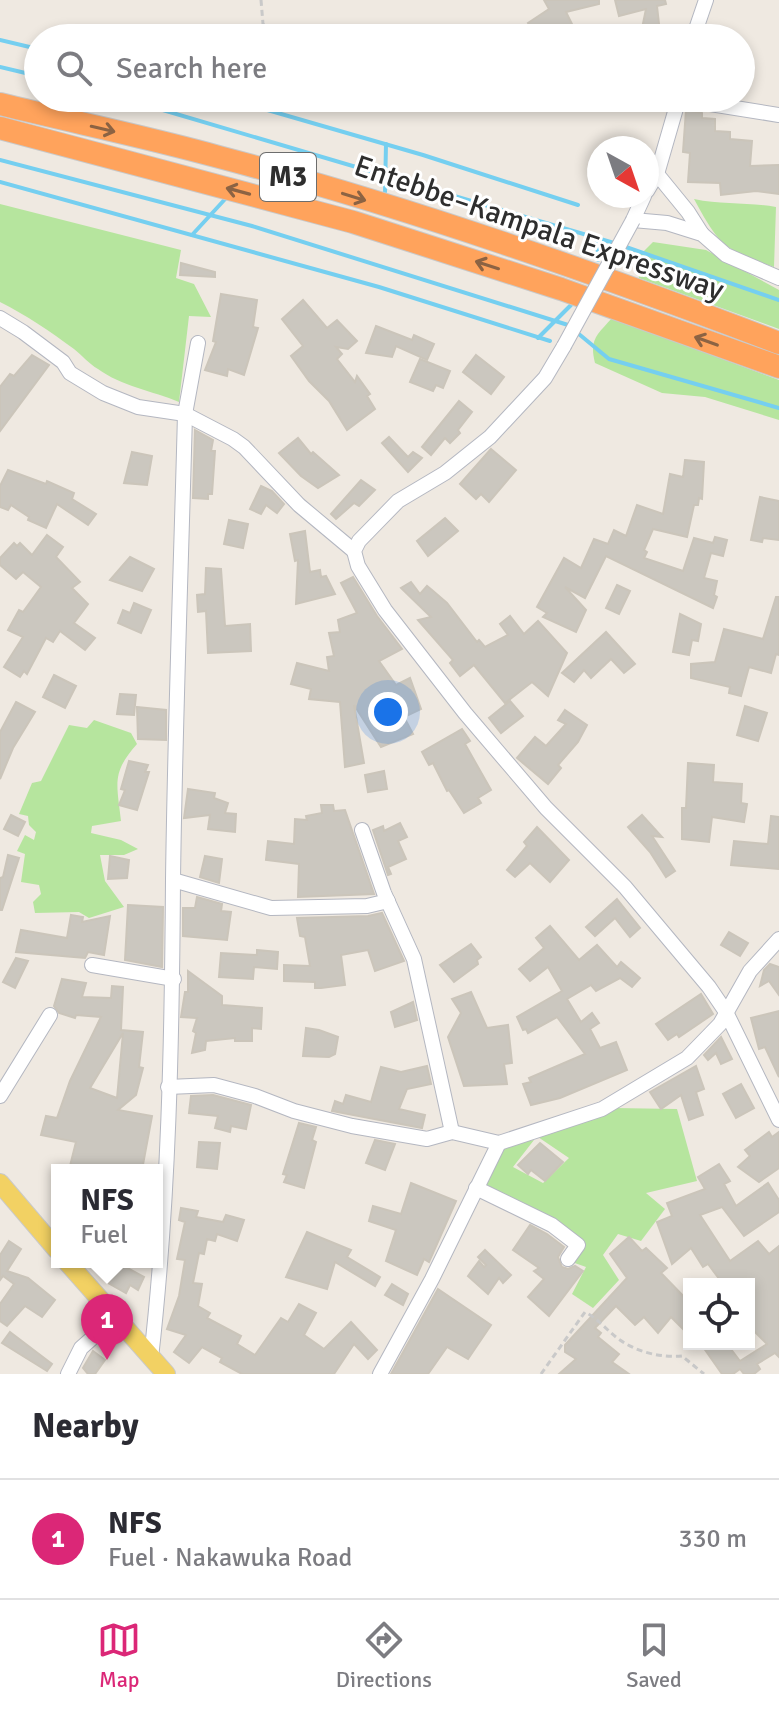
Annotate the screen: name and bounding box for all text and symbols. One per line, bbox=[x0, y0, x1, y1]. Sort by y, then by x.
search box bbox=[24, 24, 755, 112]
icon: search bbox=[52, 46, 96, 90]
text: Search here bbox=[116, 50, 267, 87]
one-way arrow bbox=[90, 122, 115, 137]
north arrow bbox=[587, 136, 659, 208]
street label: Entebbe–Kampala Expressway bbox=[349, 147, 729, 309]
road number: M3 bbox=[260, 153, 316, 201]
one-way arrow bbox=[225, 183, 251, 198]
one-way arrow bbox=[341, 191, 366, 205]
one-way arrow bbox=[475, 257, 500, 271]
one-way arrow bbox=[694, 333, 718, 347]
your location bbox=[368, 692, 408, 732]
popup bbox=[51, 1164, 163, 1268]
text: NFS bbox=[80, 1182, 134, 1219]
text: Fuel bbox=[80, 1219, 128, 1251]
map controls bbox=[683, 1278, 755, 1350]
button: locate bbox=[683, 1278, 755, 1350]
pin: 1 bbox=[81, 1294, 133, 1360]
text: Nearby bbox=[32, 1405, 139, 1447]
text: NFS bbox=[108, 1505, 162, 1542]
text: 1 bbox=[51, 1523, 65, 1555]
text: 330 m bbox=[678, 1523, 747, 1555]
text: Fuel · Nakawuka Road bbox=[108, 1542, 352, 1574]
tab: Map bbox=[97, 1618, 141, 1693]
tab: Directions bbox=[336, 1618, 432, 1693]
tab: Saved bbox=[626, 1618, 682, 1693]

